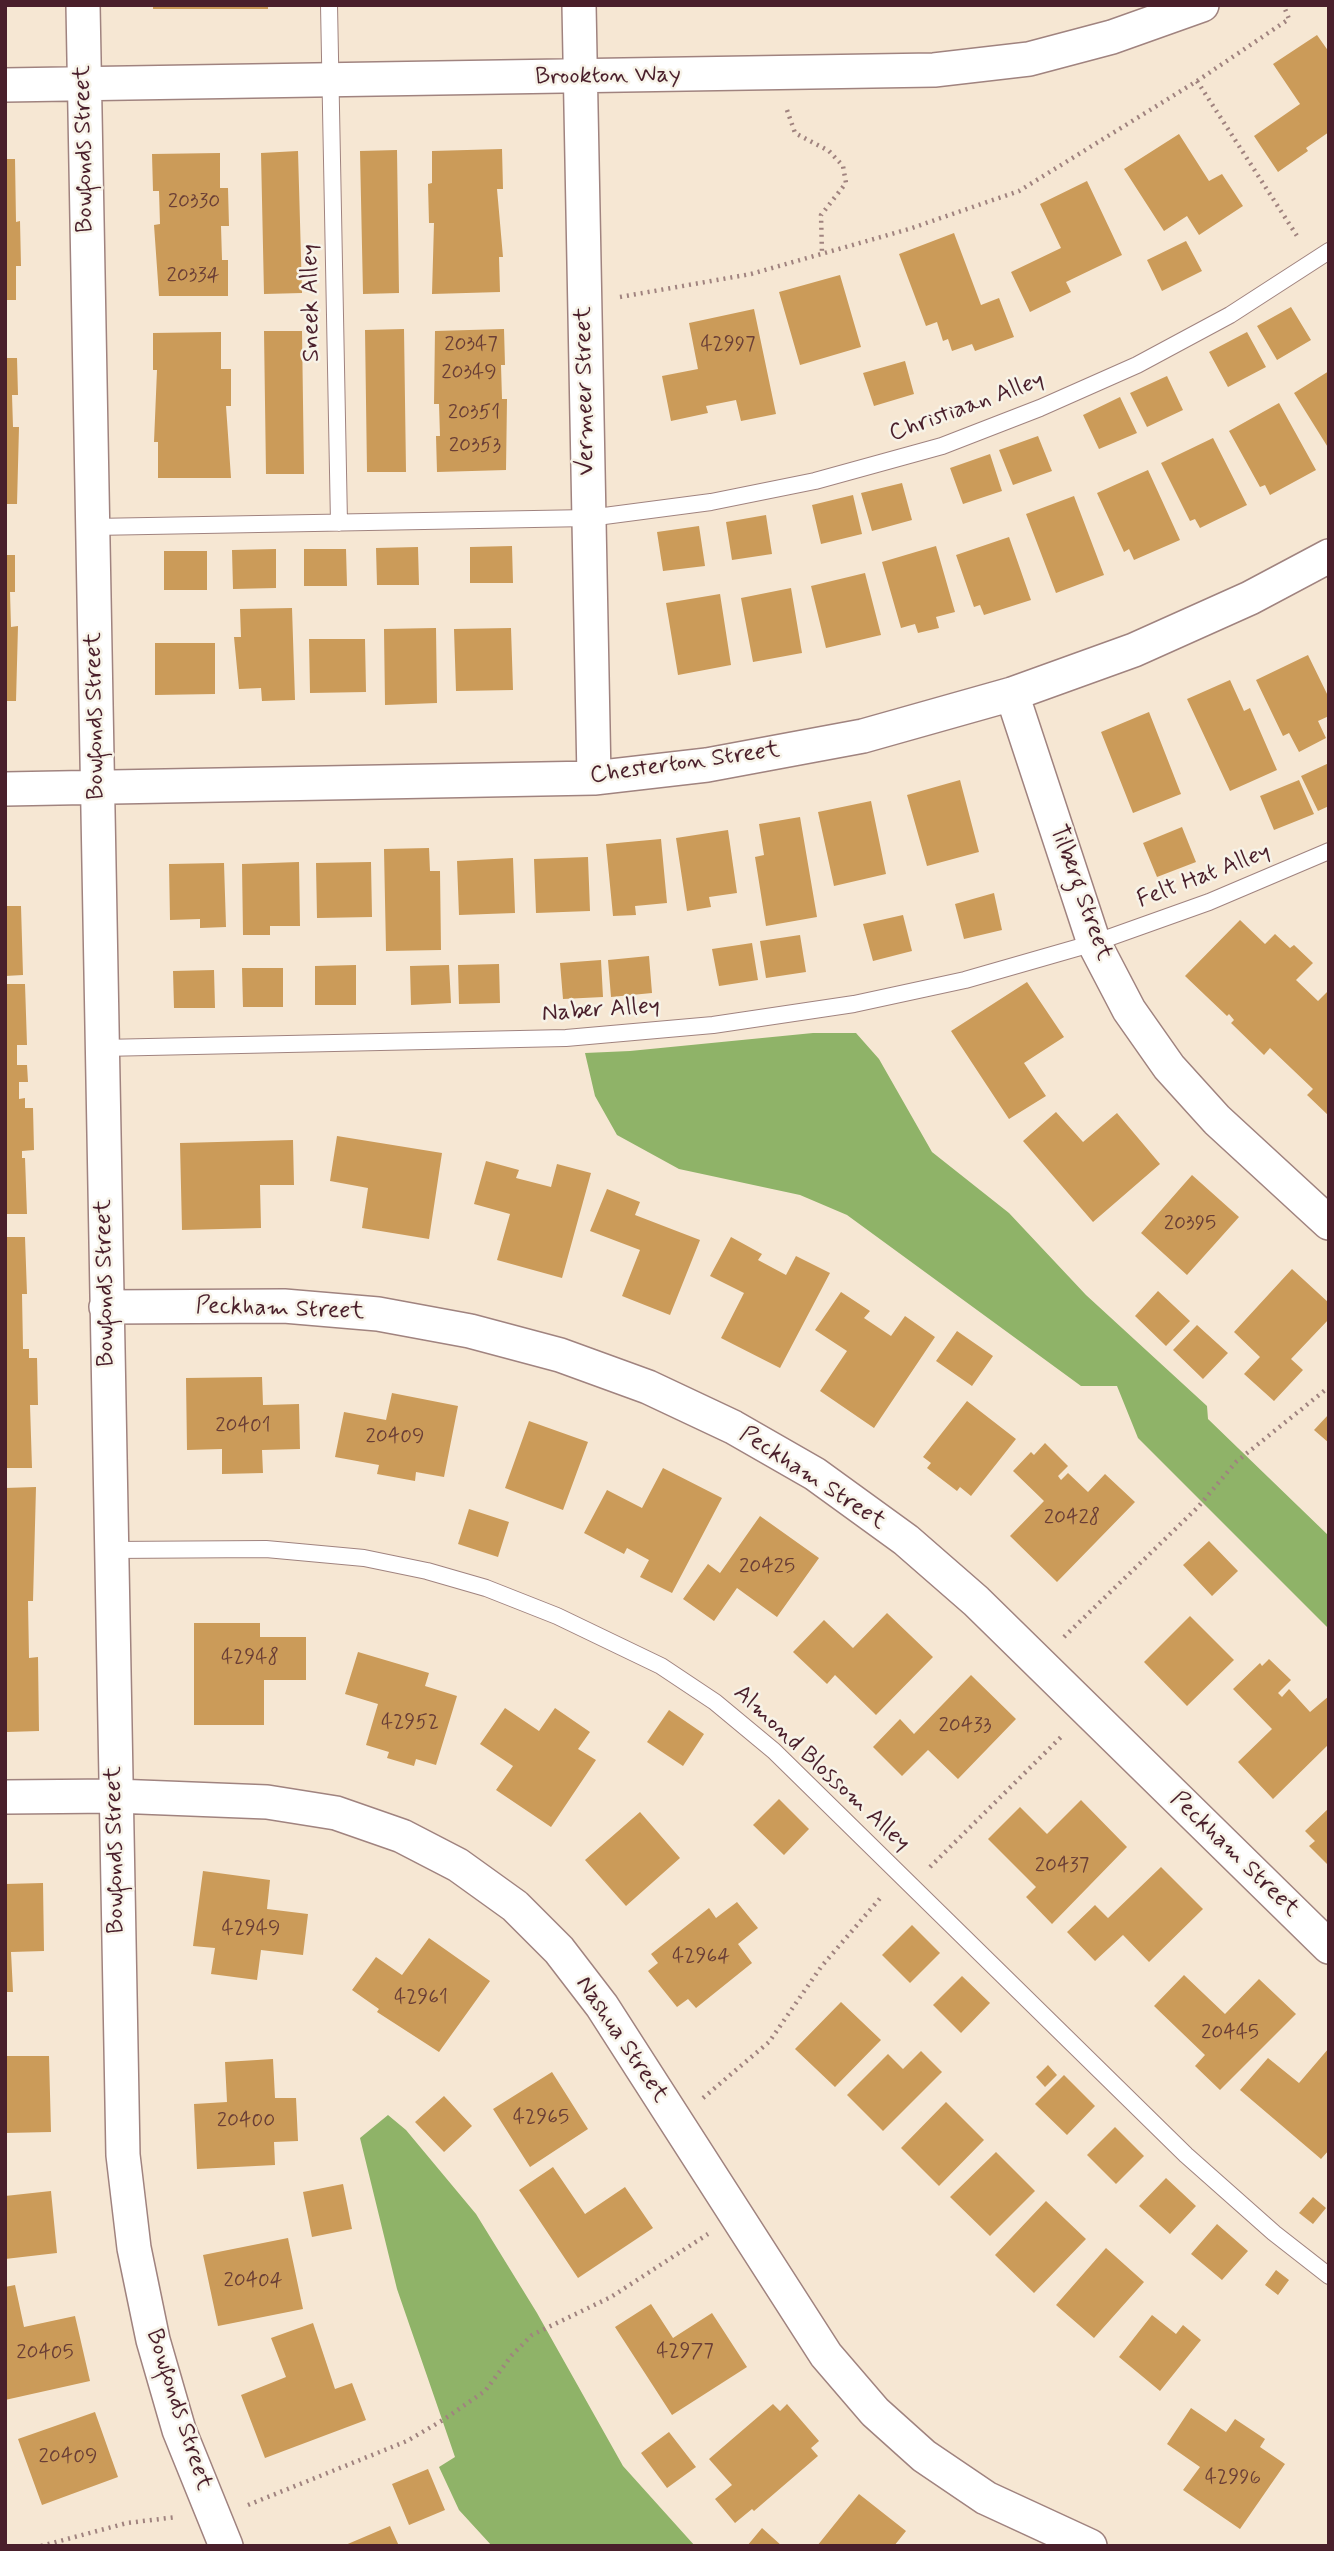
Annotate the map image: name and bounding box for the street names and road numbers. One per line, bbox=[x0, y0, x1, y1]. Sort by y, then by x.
street label: Brookton Way bbox=[535, 61, 681, 93]
street label: Bowfonds Street bbox=[69, 65, 101, 233]
street label: Sneek Alley bbox=[297, 244, 327, 362]
street label: Vermeer Street bbox=[570, 306, 602, 476]
street label: Christiaan Alley bbox=[886, 367, 1048, 449]
street label: Bowfonds Street bbox=[80, 632, 112, 800]
street label: Chesterton Street bbox=[588, 736, 782, 792]
street label: Tilberg Street bbox=[1042, 821, 1118, 965]
street label: Felt Hat Alley bbox=[1133, 838, 1275, 916]
street label: Naber Alley bbox=[541, 993, 661, 1029]
street label: Bowfonds Street bbox=[90, 1199, 122, 1367]
street label: Peckham Street bbox=[195, 1293, 365, 1327]
street label: Peckham Street bbox=[733, 1421, 891, 1537]
street label: Almond Blossom Alley bbox=[727, 1680, 915, 1858]
street label: Bowfonds Street bbox=[100, 1766, 132, 1934]
street label: Peckham Street bbox=[1163, 1786, 1305, 1924]
street label: Nashua Street bbox=[568, 1971, 674, 2109]
street label: Bowfonds Street bbox=[138, 2326, 218, 2494]

